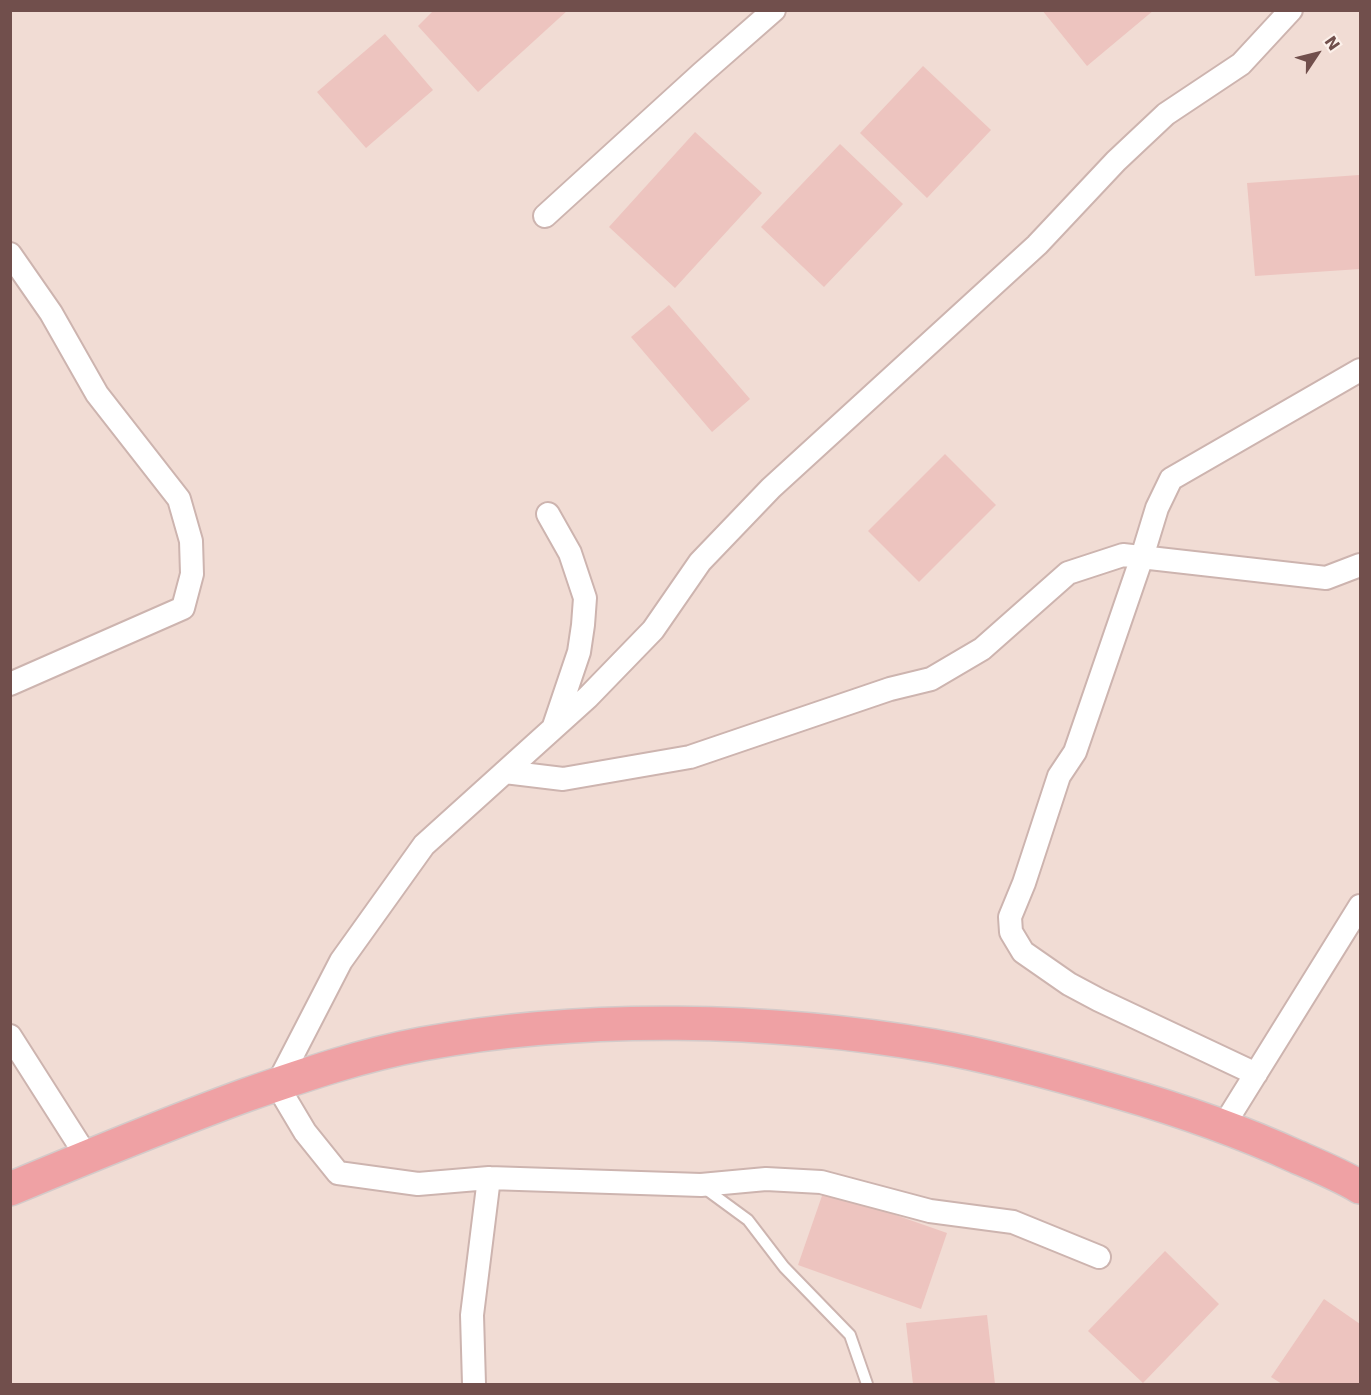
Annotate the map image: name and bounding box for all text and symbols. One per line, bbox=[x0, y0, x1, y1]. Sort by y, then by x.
north arrow bbox=[1287, 24, 1347, 84]
text: N bbox=[1321, 32, 1344, 54]

